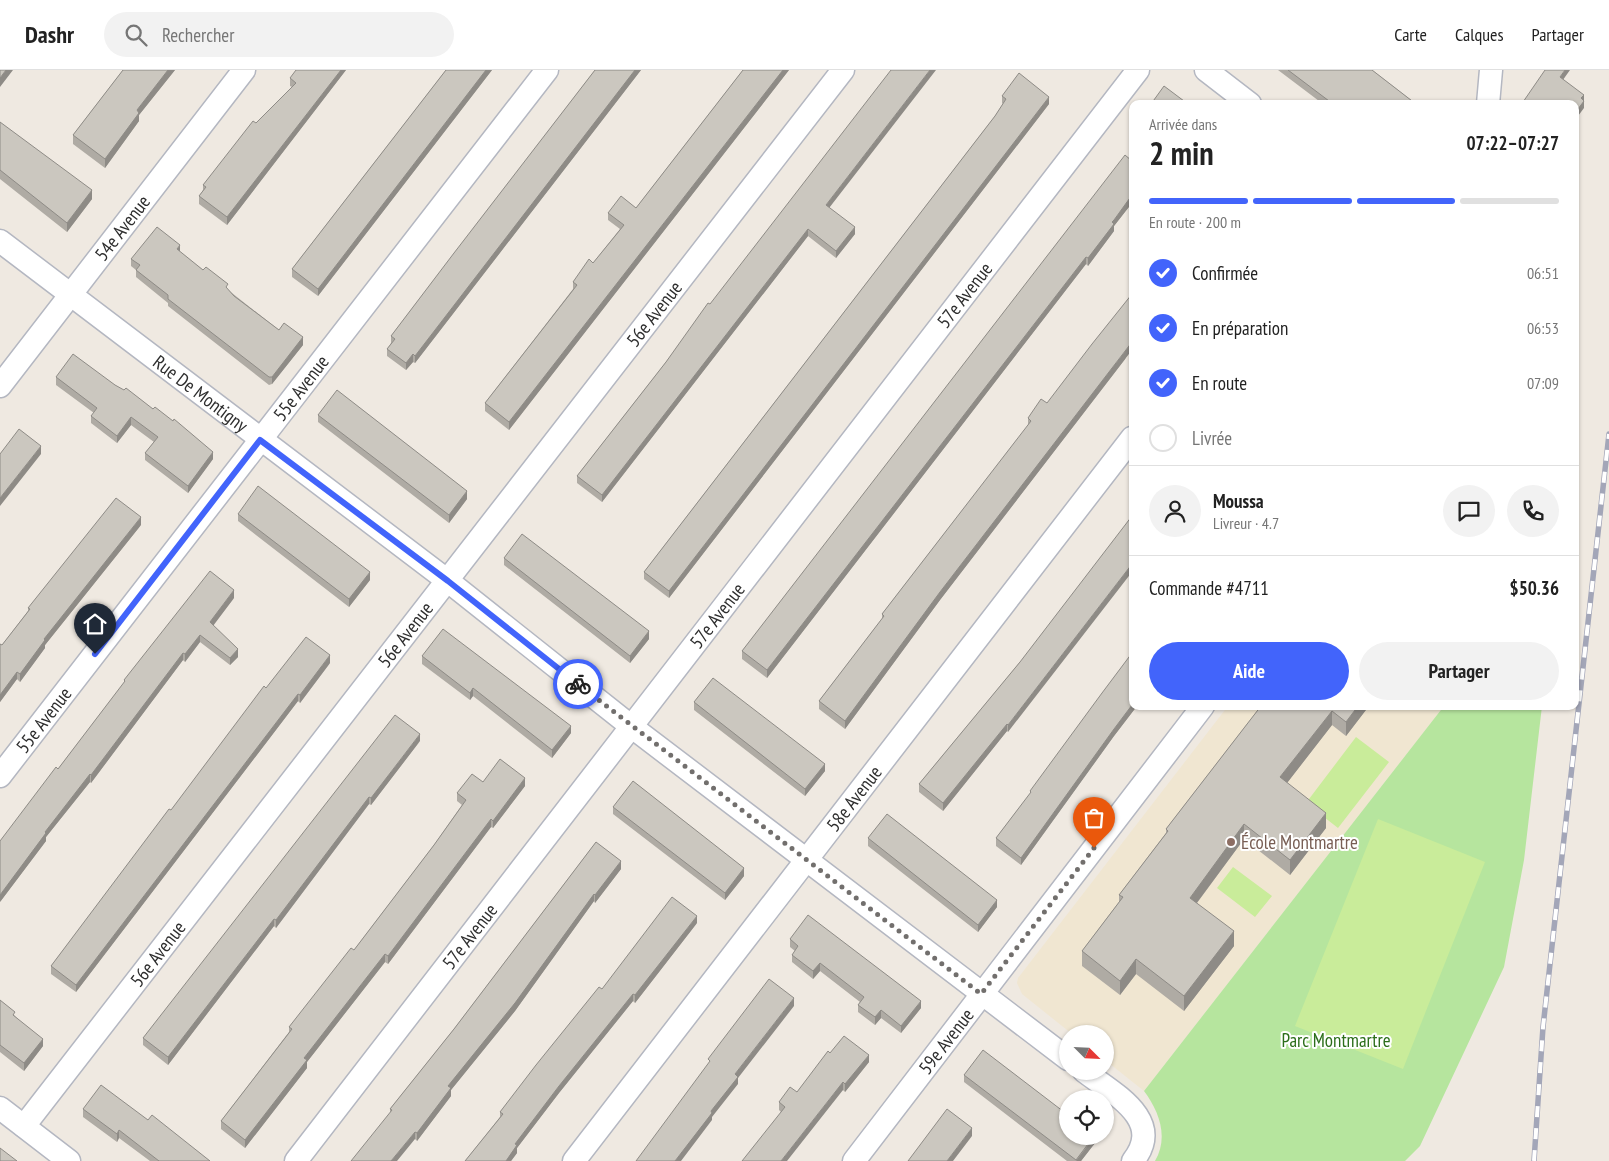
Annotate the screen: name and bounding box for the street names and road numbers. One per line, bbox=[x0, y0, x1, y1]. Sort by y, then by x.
street label: 54e Avenue bbox=[89, 190, 155, 265]
street label: 57e Avenue bbox=[932, 257, 997, 332]
street label: 56e Avenue bbox=[621, 276, 687, 351]
street label: Rue De Montigny bbox=[149, 350, 254, 438]
street label: 55e Avenue bbox=[268, 350, 334, 425]
street label: 57e Avenue bbox=[684, 578, 750, 653]
street label: 56e Avenue bbox=[372, 597, 438, 672]
street label: 55e Avenue bbox=[11, 682, 77, 757]
street label: 58e Avenue bbox=[821, 761, 887, 836]
street label: 57e Avenue bbox=[437, 899, 502, 974]
street label: 56e Avenue bbox=[125, 916, 191, 991]
street label: 59e Avenue bbox=[913, 1003, 979, 1079]

